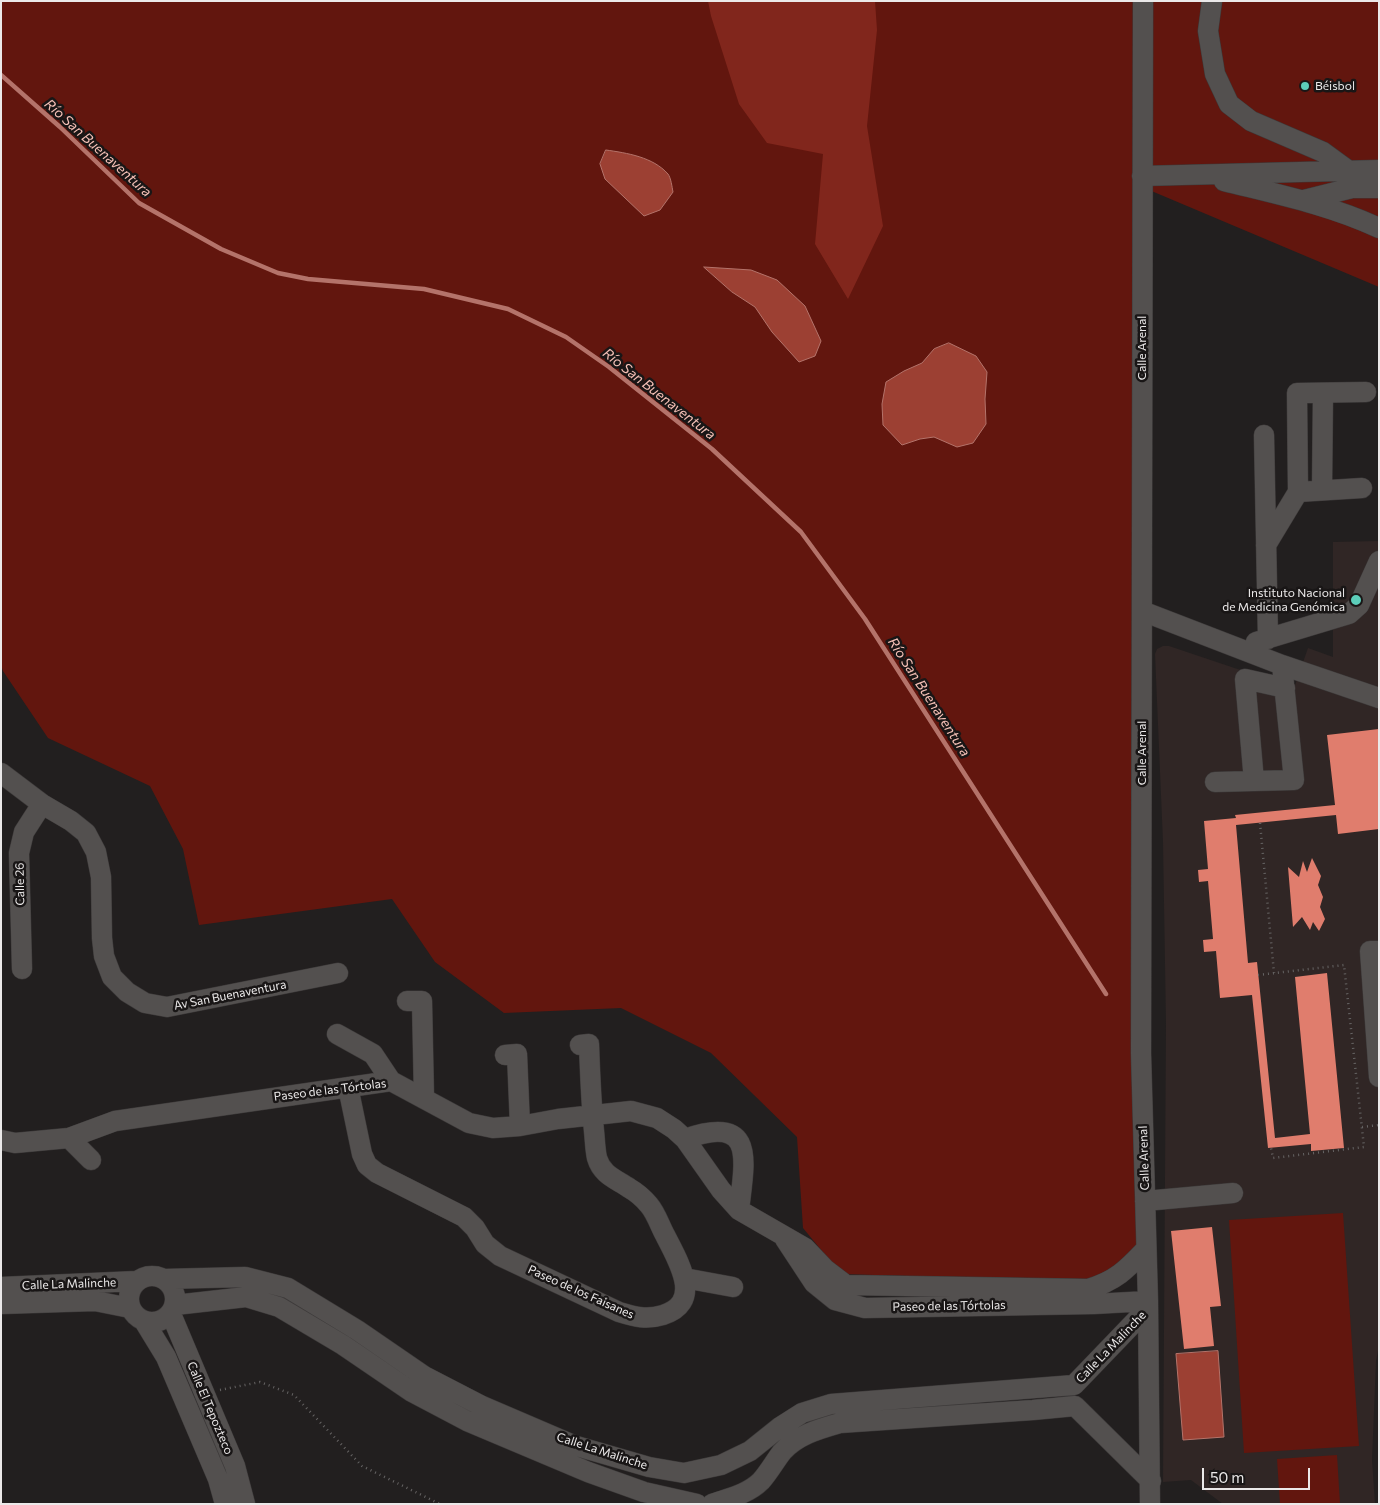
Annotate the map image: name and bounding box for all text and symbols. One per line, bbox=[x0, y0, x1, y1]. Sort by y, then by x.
place label: Béisbol bbox=[1315, 79, 1355, 93]
marker: Béisbol bbox=[1299, 80, 1311, 92]
water label: Río San Buenaventura bbox=[41, 95, 155, 201]
street label: Calle Arenal bbox=[1135, 316, 1149, 380]
water label: Río San Buenaventura bbox=[599, 345, 719, 443]
place label: Instituto Nacional de Medicina Genómica bbox=[1222, 586, 1345, 614]
marker: Instituto Nacional de Medicina Genómica bbox=[1349, 593, 1363, 607]
water label: Río San Buenaventura bbox=[884, 634, 974, 760]
street label: Calle Arenal bbox=[1135, 721, 1149, 785]
street label: Calle 26 bbox=[12, 862, 28, 906]
street label: Av San Buenaventura bbox=[173, 977, 287, 1013]
street label: Paseo de las Tórtolas bbox=[273, 1076, 387, 1104]
street label: Calle Arenal bbox=[1136, 1125, 1152, 1191]
street label: Paseo de los Faisanes bbox=[526, 1262, 636, 1322]
street label: Calle La Malinche bbox=[22, 1275, 116, 1293]
street label: Paseo de las Tórtolas bbox=[892, 1298, 1006, 1314]
street label: Calle La Malinche bbox=[1073, 1308, 1149, 1386]
street label: Calle El Tepozteco bbox=[184, 1359, 236, 1457]
street label: Calle La Malinche bbox=[555, 1430, 649, 1472]
scale bar bbox=[1205, 1458, 1312, 1490]
text: 50 m bbox=[1210, 1468, 1244, 1486]

